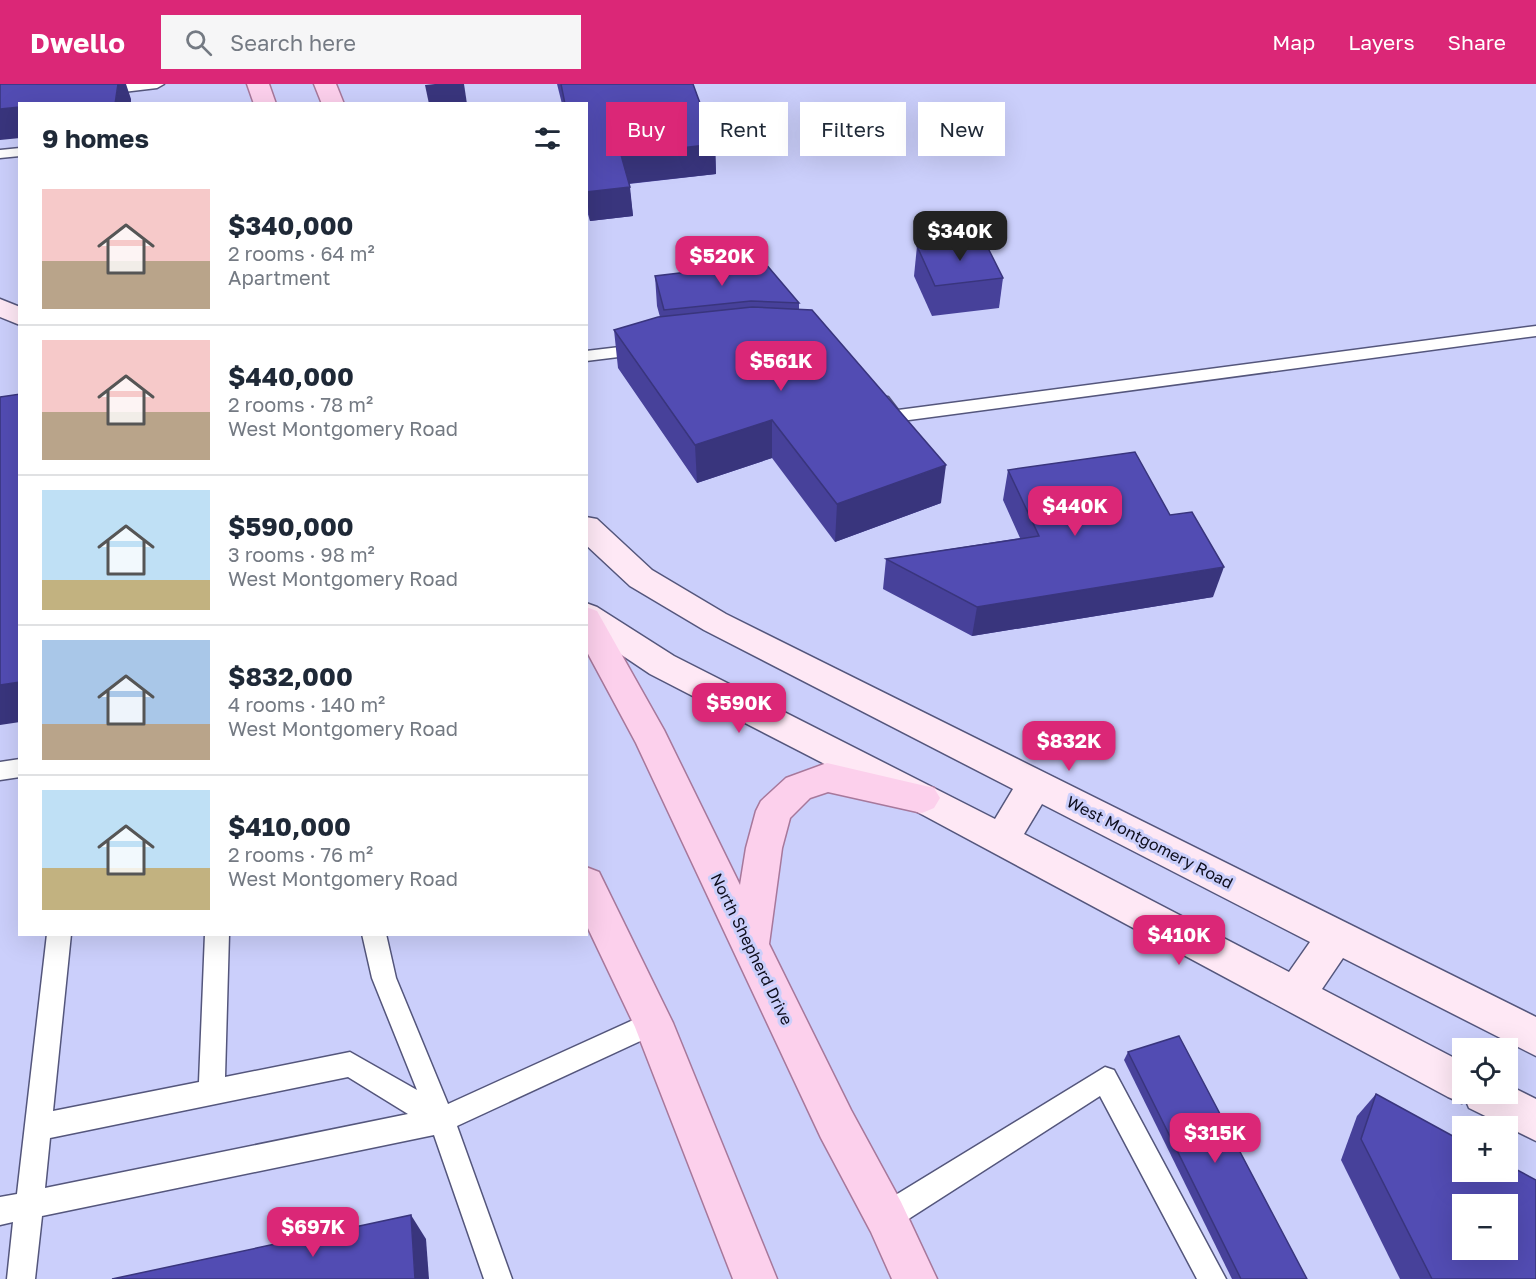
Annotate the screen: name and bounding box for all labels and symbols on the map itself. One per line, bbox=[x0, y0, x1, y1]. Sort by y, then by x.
pin: $340K bbox=[918, 211, 1002, 262]
pin: $520K bbox=[680, 236, 764, 287]
pin: $561K bbox=[739, 341, 823, 392]
pin: $440K bbox=[1033, 486, 1117, 537]
pin: $590K bbox=[697, 683, 781, 734]
pin: $832K bbox=[1027, 721, 1111, 772]
street label: West Montgomery Road bbox=[1063, 791, 1237, 893]
street label: North Shepherd Drive bbox=[707, 870, 797, 1028]
pin: $410K bbox=[1137, 915, 1221, 966]
pin: $315K bbox=[1173, 1113, 1257, 1164]
pin: $697K bbox=[271, 1207, 355, 1258]

